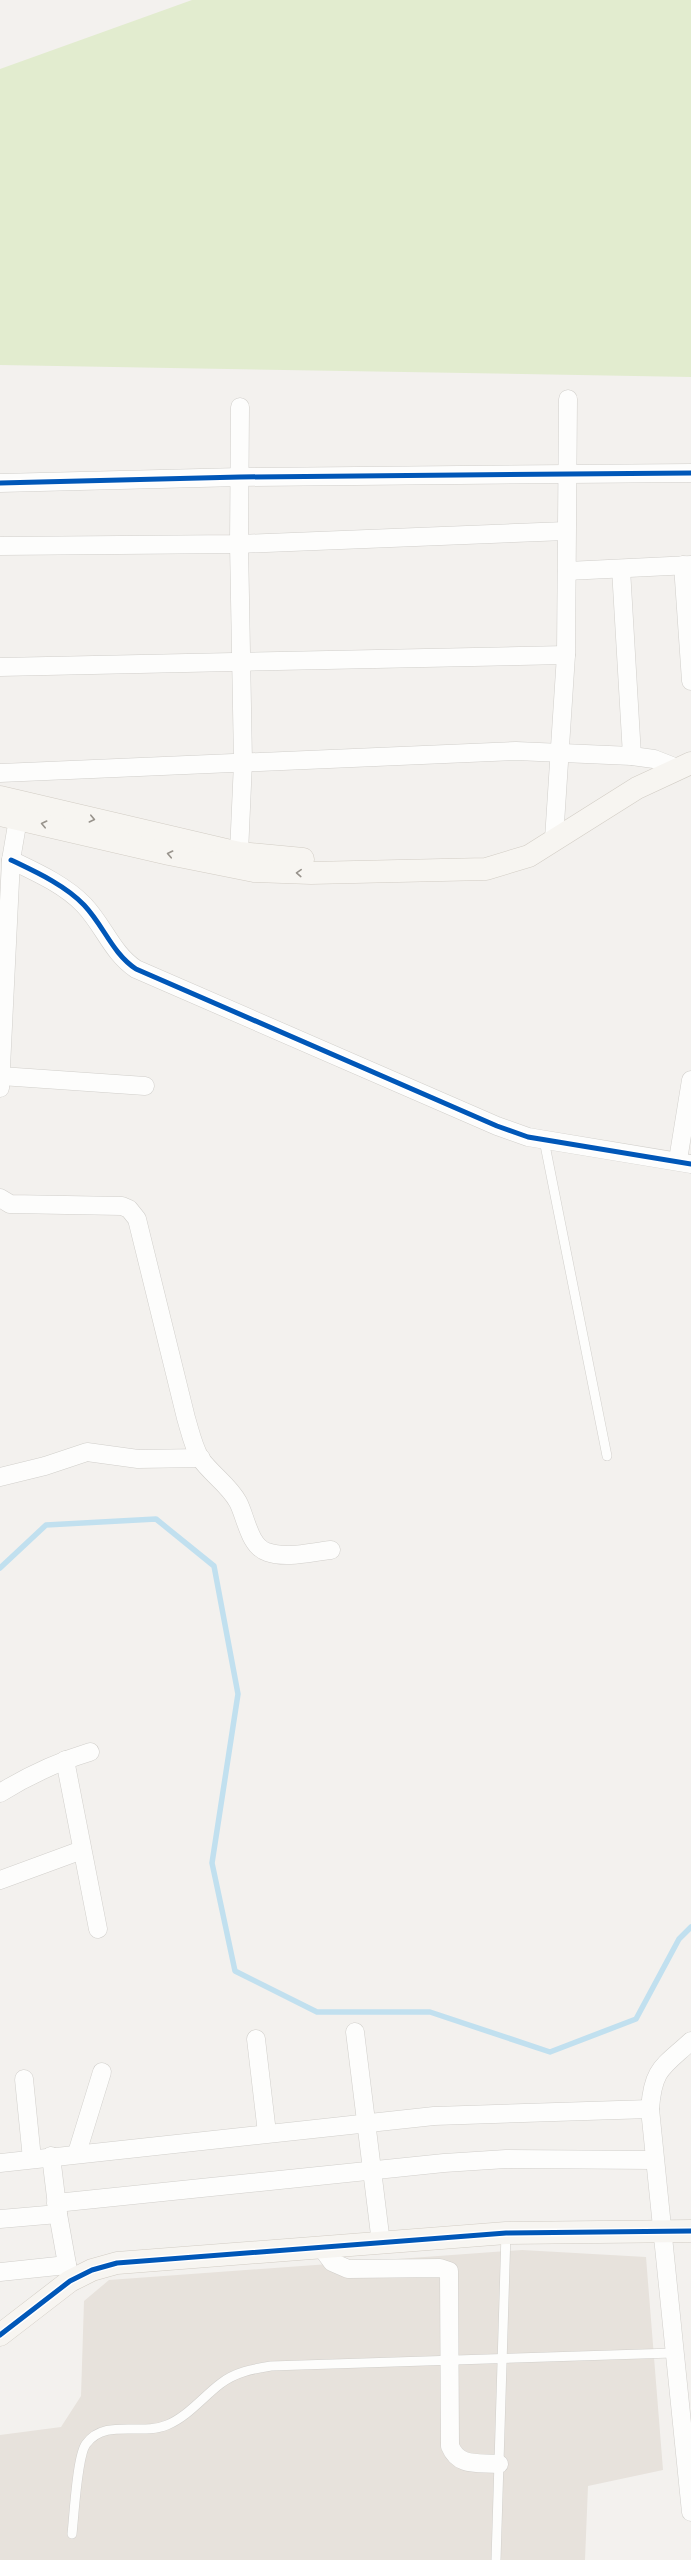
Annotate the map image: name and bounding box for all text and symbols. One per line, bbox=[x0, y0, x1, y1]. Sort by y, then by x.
one-way arrow bbox=[89, 814, 96, 822]
one-way arrow bbox=[40, 821, 47, 829]
one-way arrow bbox=[167, 851, 173, 859]
one-way arrow bbox=[296, 868, 302, 877]

